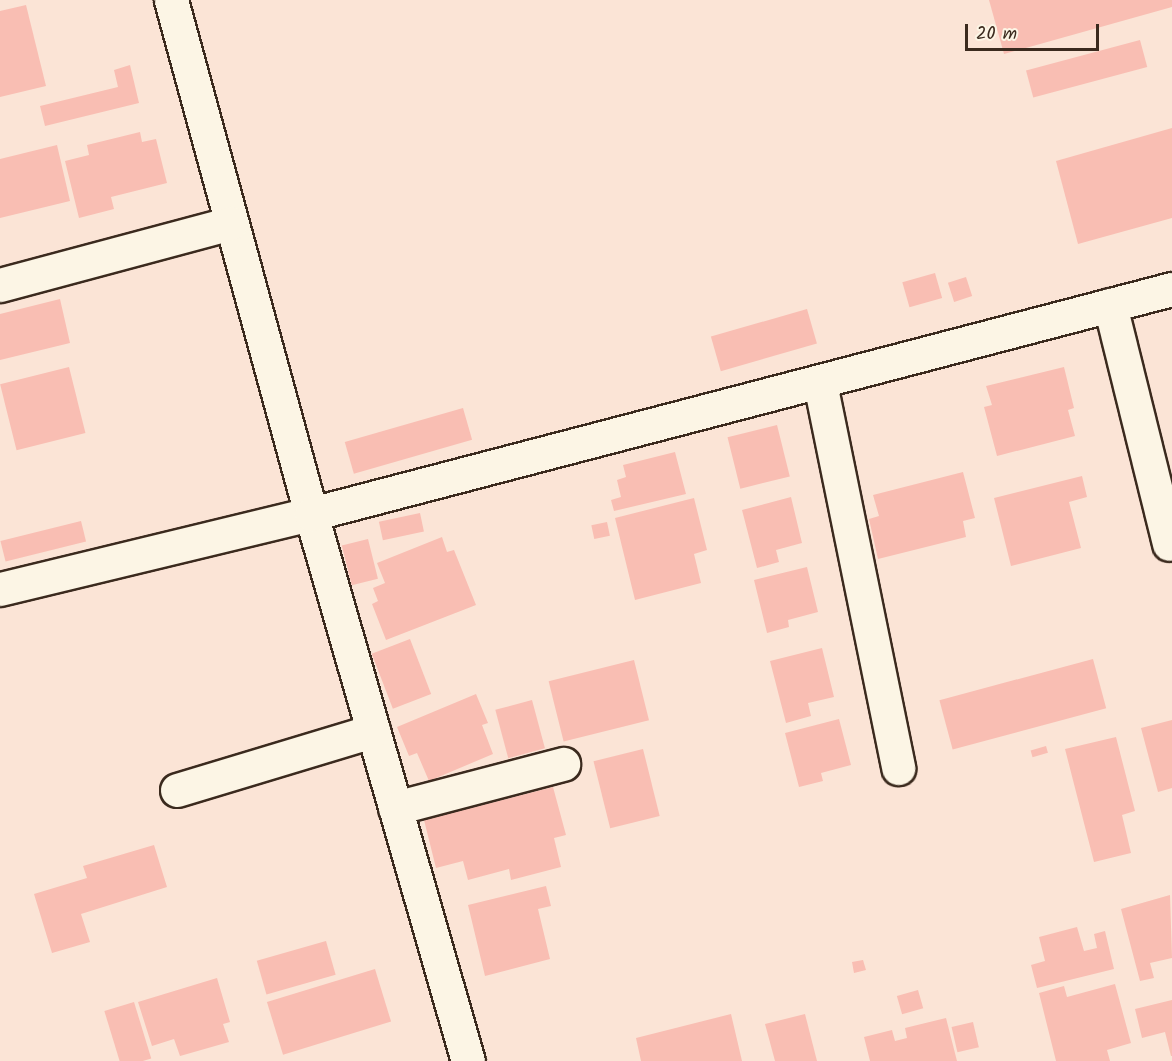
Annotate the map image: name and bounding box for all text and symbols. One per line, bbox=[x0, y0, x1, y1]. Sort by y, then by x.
scale bar bbox=[968, 12, 1102, 50]
text: 20 m bbox=[976, 20, 1017, 49]

